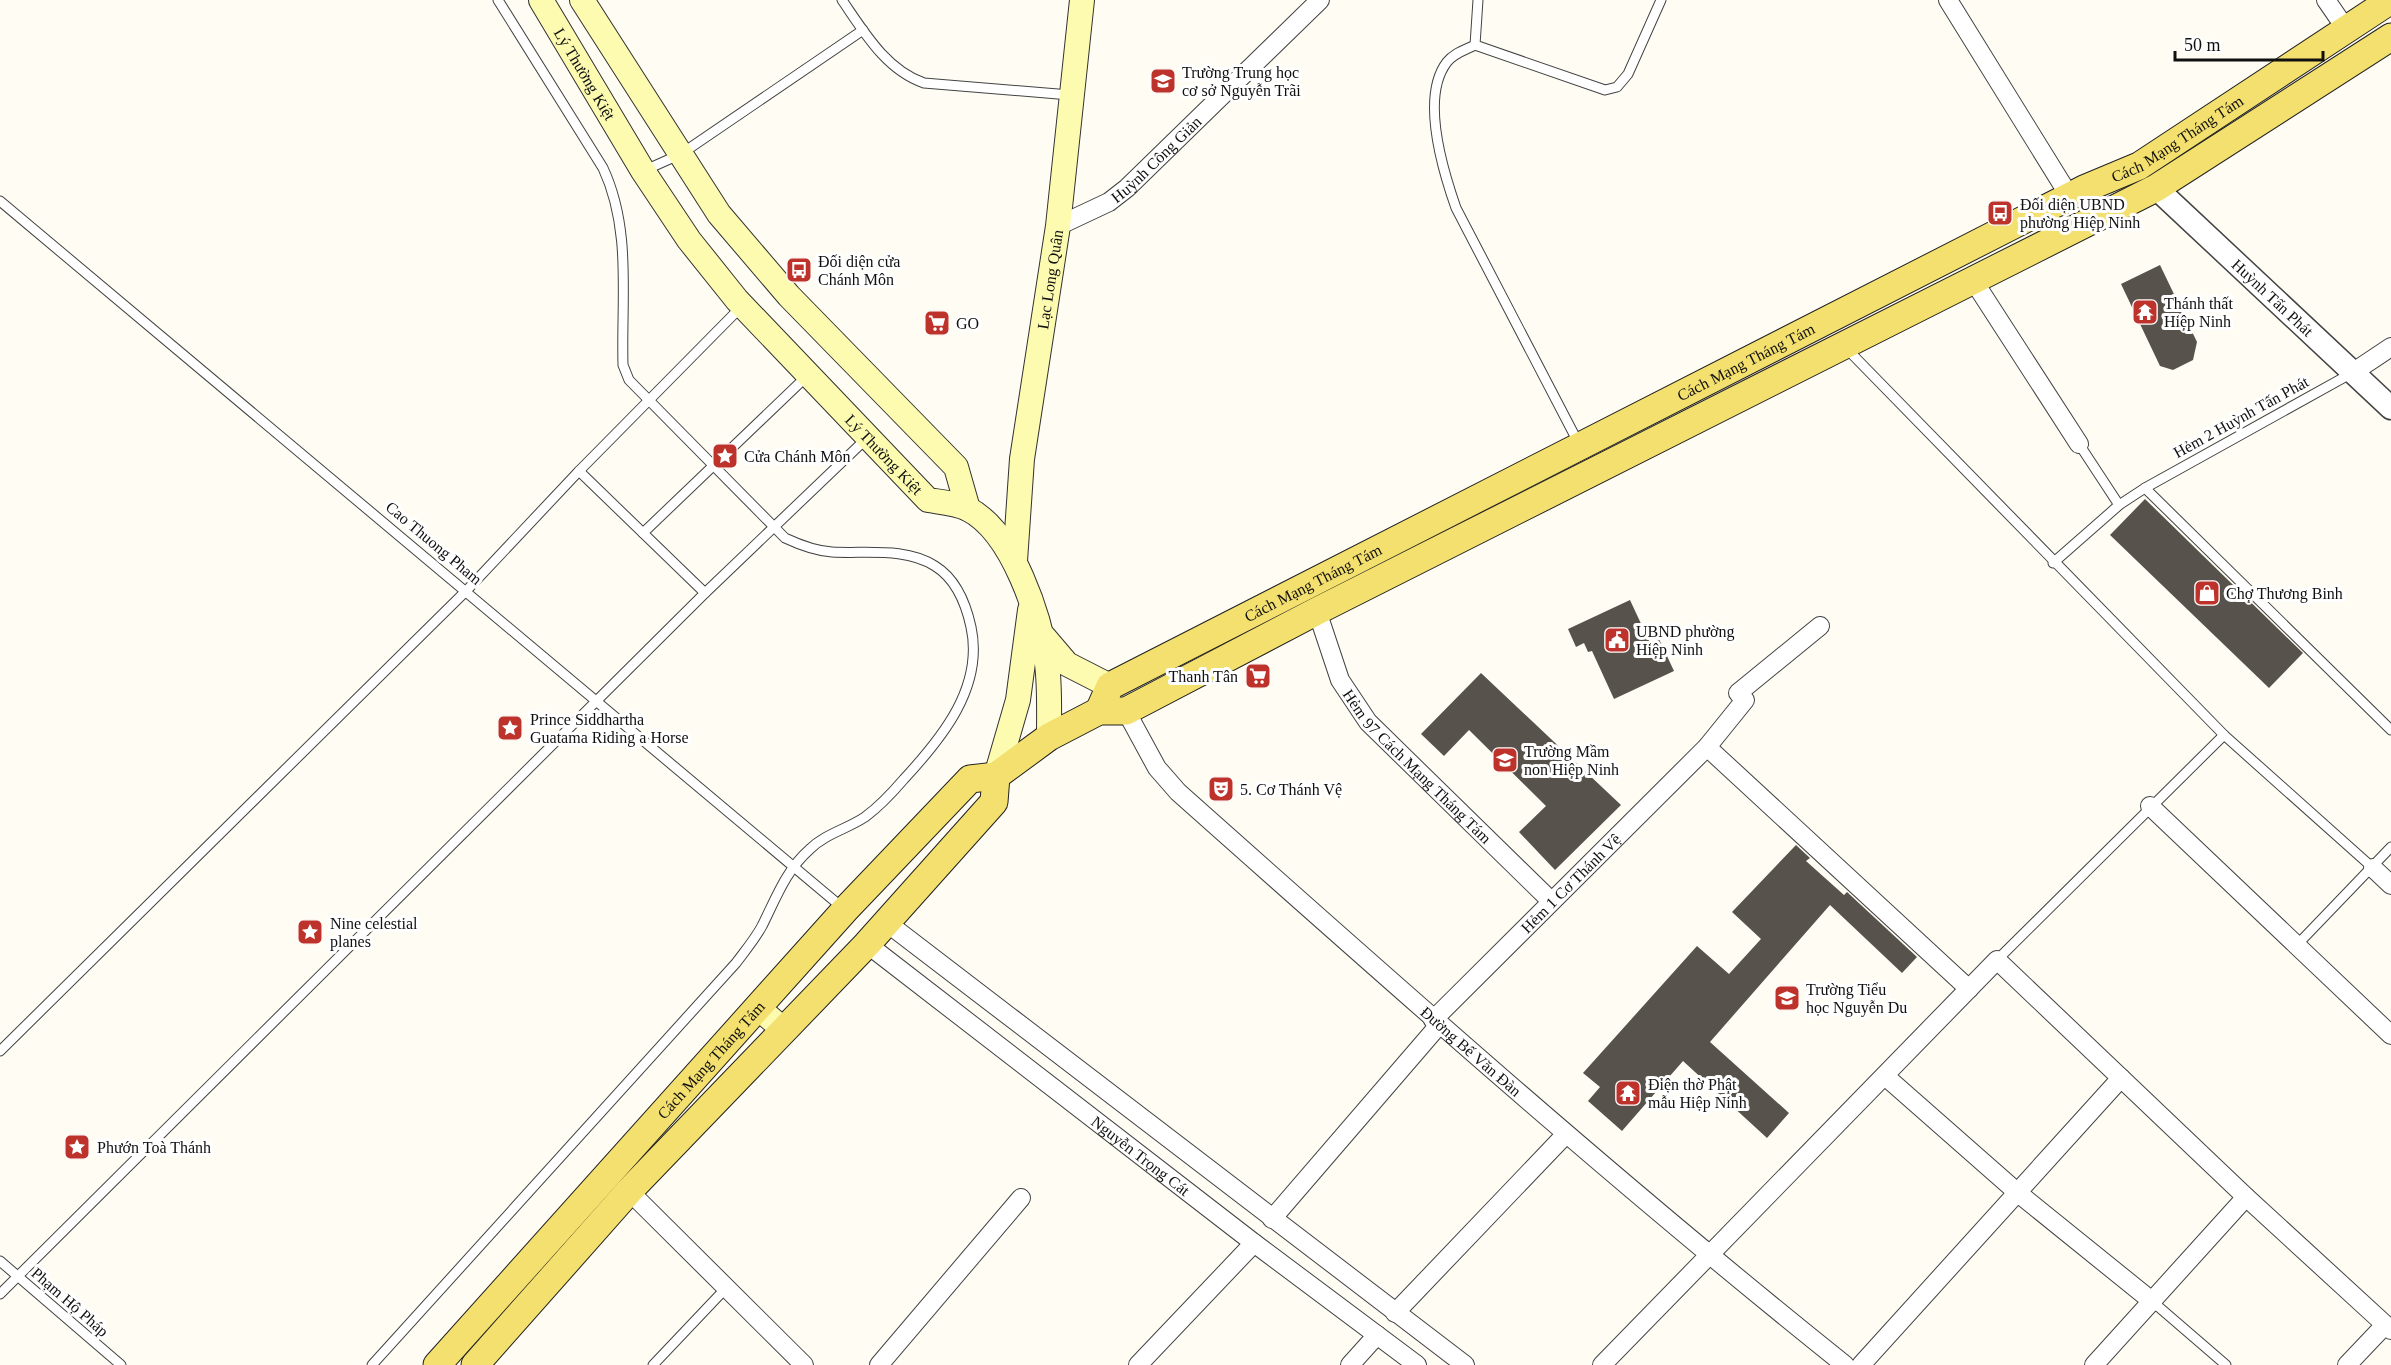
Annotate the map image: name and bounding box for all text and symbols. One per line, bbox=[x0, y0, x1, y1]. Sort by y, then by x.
scale bar bbox=[2175, 24, 2324, 62]
street label: Lý Thường Kiệt bbox=[551, 25, 619, 123]
text: 50 m bbox=[2184, 35, 2221, 55]
place label: Trường Trung học cơ sở Nguyễn Trãi bbox=[1182, 64, 1301, 100]
school or university icon: Trường Trung học cơ sở Nguyễn Trãi bbox=[1148, 66, 1178, 96]
street label: Cách Mạng Tháng Tám bbox=[2109, 91, 2246, 185]
street label: Huỳnh Công Giản bbox=[1108, 112, 1204, 206]
place label: Đối diện UBND phường Hiệp Ninh bbox=[2020, 196, 2140, 232]
bus stop icon: Đối diện UBND phường Hiệp Ninh bbox=[1985, 198, 2015, 228]
street label: Lạc Long Quân bbox=[1034, 228, 1066, 330]
place label: Đối diện cửa Chánh Môn bbox=[818, 253, 900, 288]
bus stop icon: Đối diện cửa Chánh Môn bbox=[784, 255, 814, 285]
street label: Huỳnh Tấn Phát bbox=[2229, 255, 2317, 340]
place label: Thánh thất Hiệp Ninh bbox=[2164, 295, 2233, 331]
temple icon: Thánh thất Hiệp Ninh bbox=[2130, 297, 2160, 327]
supermarket icon: GO bbox=[922, 308, 952, 338]
place label: GO bbox=[956, 315, 979, 332]
street label: Cách Mạng Tháng Tám bbox=[1674, 319, 1818, 404]
street label: Hẻm 2 Huỳnh Tấn Phát bbox=[2171, 373, 2312, 462]
street label: Lý Thường Kiệt bbox=[842, 411, 927, 498]
place icon: Cửa Chánh Môn bbox=[710, 441, 740, 471]
place label: Cửa Chánh Môn bbox=[744, 448, 850, 465]
street label: Cao Thuong Pham bbox=[382, 498, 486, 589]
street label: Cách Mạng Tháng Tám bbox=[1241, 540, 1385, 625]
shop icon: Chợ Thương Binh bbox=[2192, 578, 2222, 608]
place label: Chợ Thương Binh bbox=[2226, 585, 2343, 603]
place label: UBND phường Hiệp Ninh bbox=[1636, 623, 1734, 659]
public building icon: UBND phường Hiệp Ninh bbox=[1602, 625, 1632, 655]
supermarket icon: Thanh Tân bbox=[1243, 661, 1273, 691]
place label: Thanh Tân bbox=[1169, 668, 1238, 685]
street label: Hẻm 97 Cách Mạng Tháng Tám bbox=[1340, 686, 1495, 847]
place label: Prince Siddhartha Guatama Riding a Horse bbox=[530, 711, 689, 747]
place icon: Prince Siddhartha Guatama Riding a Horse bbox=[495, 713, 525, 743]
place label: Trường Mầm non Hiệp Ninh bbox=[1524, 743, 1619, 779]
school or university icon: Trường Mầm non Hiệp Ninh bbox=[1490, 745, 1520, 775]
theatre icon: 5. Cơ Thánh Vệ bbox=[1206, 774, 1236, 804]
place label: 5. Cơ Thánh Vệ bbox=[1240, 781, 1342, 798]
street label: Hẻm 1 Cơ Thánh Vệ bbox=[1517, 830, 1624, 936]
place label: Nine celestial planes bbox=[330, 915, 418, 951]
place icon: Nine celestial planes bbox=[295, 917, 325, 947]
place label: Trường Tiểu học Nguyễn Du bbox=[1806, 981, 1907, 1017]
school or university icon: Trường Tiểu học Nguyễn Du bbox=[1772, 983, 1802, 1013]
street label: Cách Mạng Tháng Tám bbox=[654, 997, 768, 1122]
street label: Đường Bế Văn Đàn bbox=[1417, 1003, 1525, 1099]
place label: Điện thờ Phật mẫu Hiệp Ninh bbox=[1648, 1076, 1747, 1112]
temple icon: Điện thờ Phật mẫu Hiệp Ninh bbox=[1613, 1078, 1643, 1108]
street label: Nguyễn Trọng Cát bbox=[1088, 1112, 1194, 1199]
place icon: Phướn Toà Thánh bbox=[62, 1132, 92, 1162]
place label: Phướn Toà Thánh bbox=[97, 1139, 211, 1156]
street label: Phạm Hộ Pháp bbox=[28, 1264, 112, 1341]

